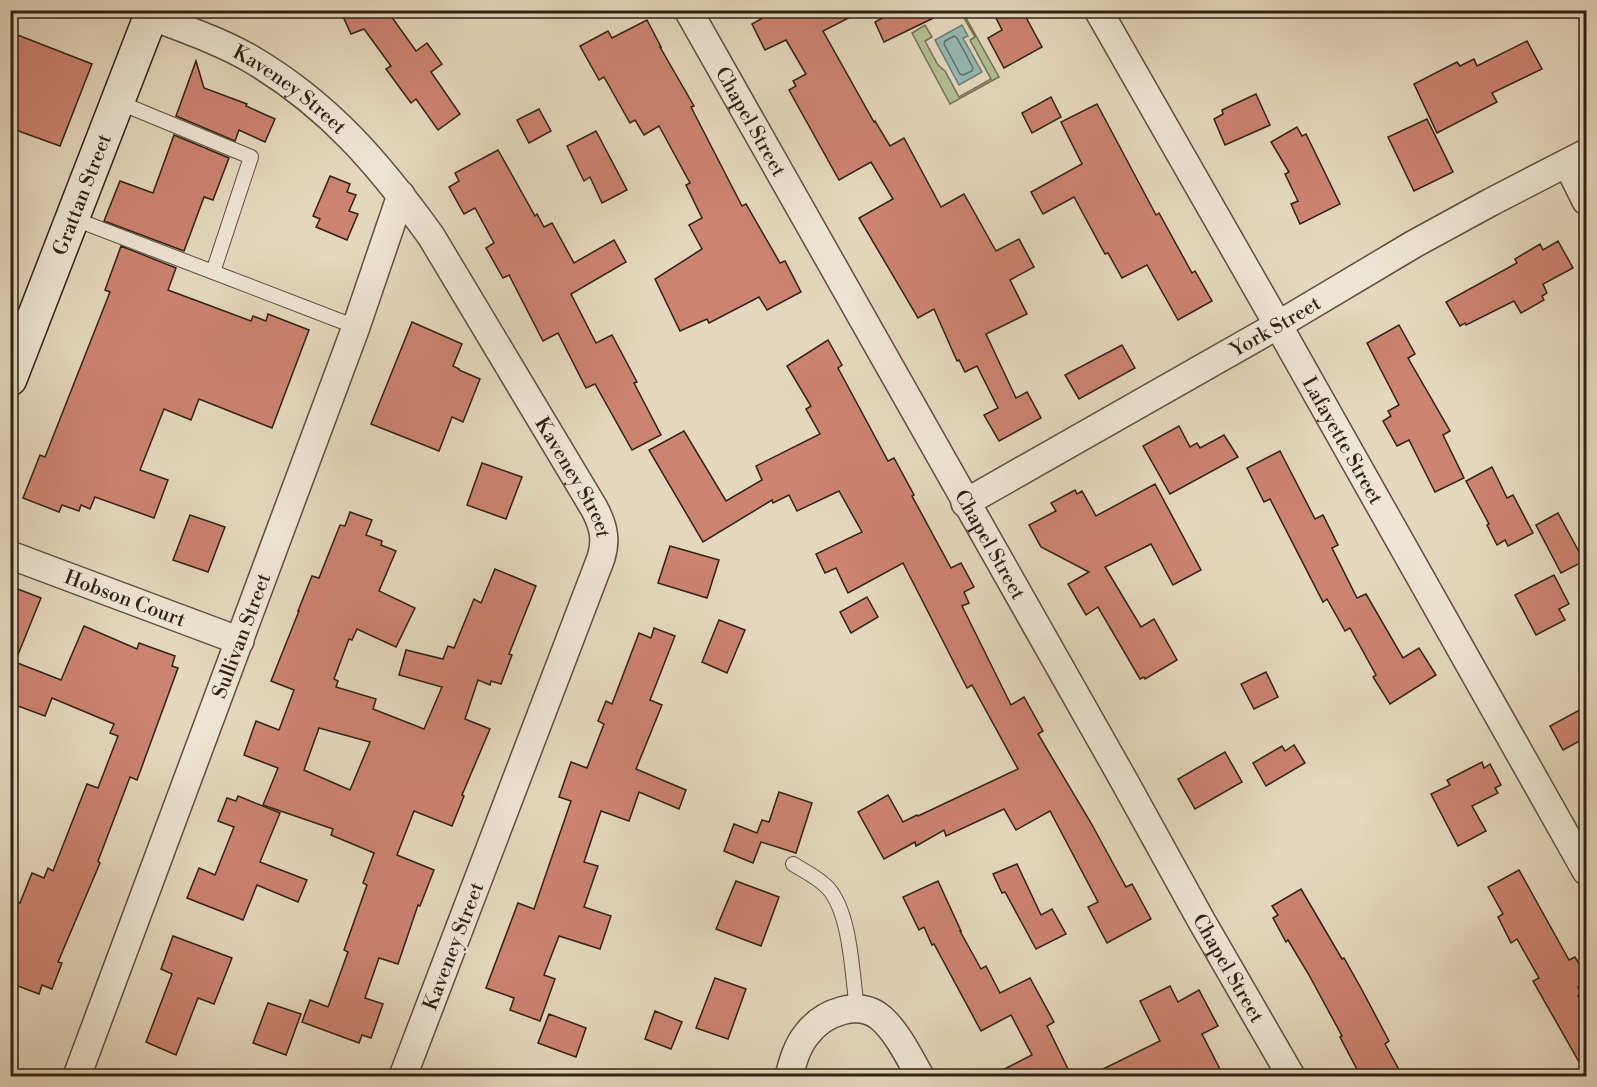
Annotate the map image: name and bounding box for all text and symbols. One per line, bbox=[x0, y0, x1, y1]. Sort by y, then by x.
street label: Kaveney Street bbox=[228, 40, 351, 140]
street label: Chapel Street bbox=[709, 63, 791, 181]
street label: Grattan Street bbox=[48, 131, 118, 259]
street label: York Street bbox=[1225, 291, 1326, 364]
street label: Lafayette Street bbox=[1296, 373, 1388, 509]
street label: Kaveney Street bbox=[528, 413, 615, 539]
street label: Chapel Street bbox=[948, 486, 1030, 604]
street label: Hobson Court bbox=[61, 565, 189, 634]
street label: Sullivan Street bbox=[208, 570, 277, 702]
street label: Kaveney Street bbox=[419, 879, 490, 1014]
street label: Chapel Street bbox=[1186, 910, 1269, 1028]

